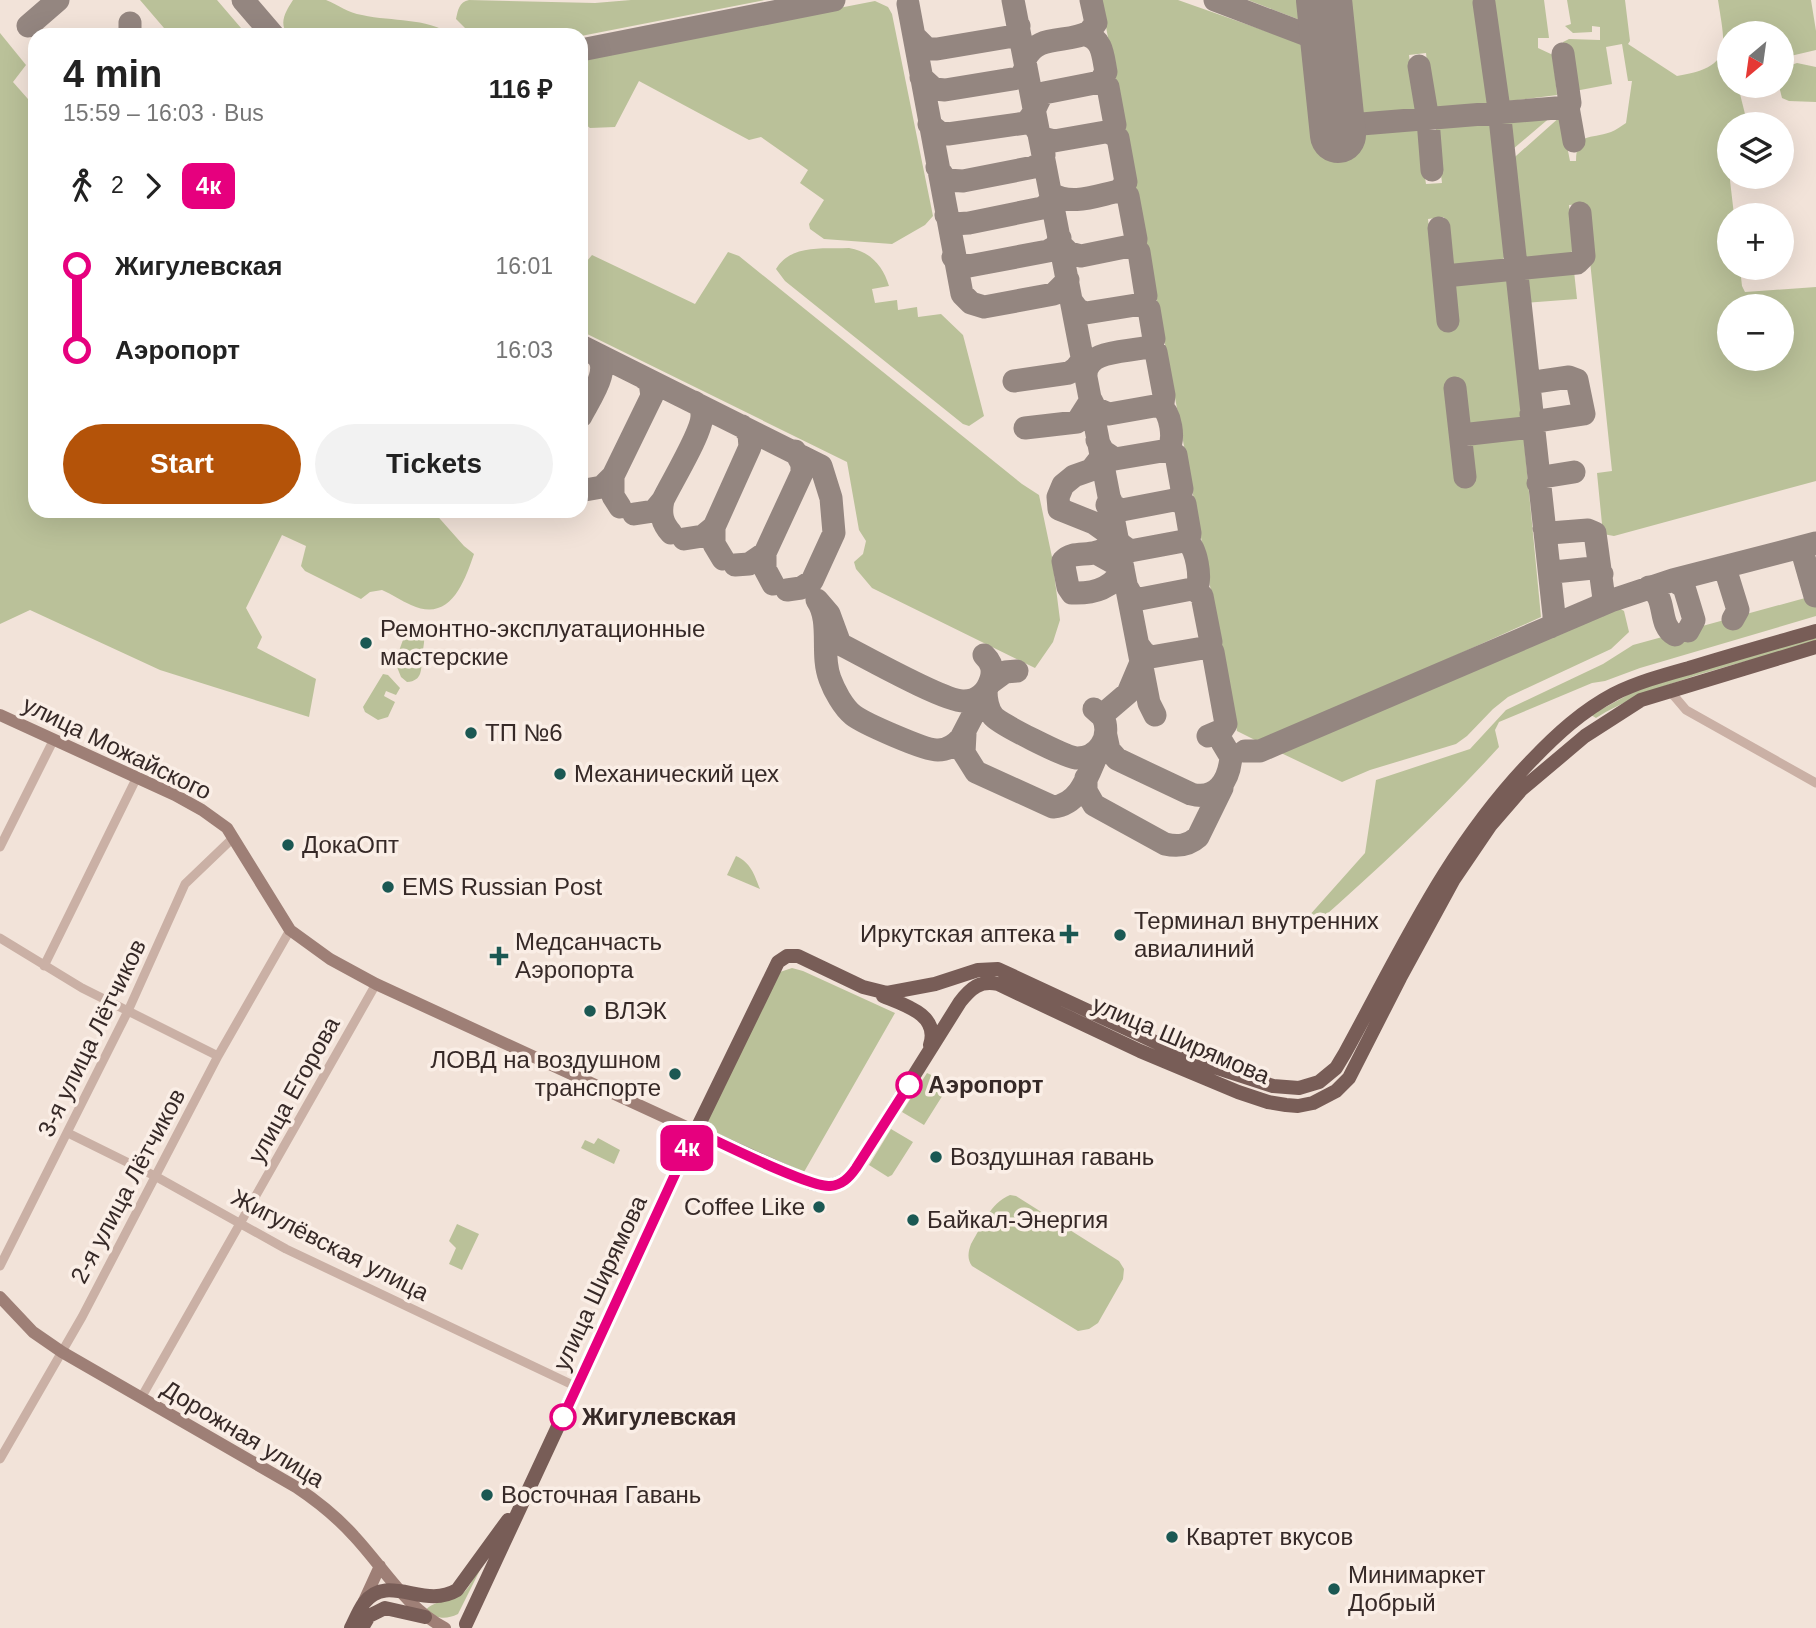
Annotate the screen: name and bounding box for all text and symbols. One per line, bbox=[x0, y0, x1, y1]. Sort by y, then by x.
north arrow bbox=[1717, 21, 1794, 98]
map controls bbox=[1717, 21, 1794, 371]
text: 4 min bbox=[63, 53, 162, 95]
text: 116 ₽ bbox=[489, 74, 553, 104]
text: 15:59 – 16:03 · Bus bbox=[63, 100, 264, 126]
button: layers bbox=[1717, 112, 1794, 189]
icon: walk bbox=[63, 167, 101, 205]
icon: forward bbox=[134, 167, 172, 205]
text: 2 bbox=[111, 172, 124, 198]
text: 4к bbox=[196, 172, 221, 199]
button: + bbox=[1717, 203, 1794, 280]
text: Жигулевская bbox=[115, 251, 283, 281]
text: 16:01 bbox=[495, 253, 553, 279]
button: − bbox=[1717, 294, 1794, 371]
text: Аэропорт bbox=[115, 335, 240, 365]
text: 16:03 bbox=[495, 337, 553, 363]
button: Start bbox=[63, 424, 301, 504]
button: Tickets bbox=[315, 424, 553, 504]
place label: Ремонтно-эксплуатационные мастерские bbox=[380, 615, 705, 670]
marker: Ремонтно-эксплуатационные мастерские bbox=[358, 635, 374, 651]
street label: улица Можайского bbox=[19, 690, 216, 805]
place label: ТП №6 bbox=[485, 719, 563, 746]
marker: ТП №6 bbox=[463, 725, 479, 741]
place label: Механический цех bbox=[574, 760, 779, 787]
marker: Механический цех bbox=[552, 766, 568, 782]
place label: ДокаОпт bbox=[302, 831, 399, 858]
marker: ДокаОпт bbox=[280, 837, 296, 853]
place label: EMS Russian Рost bbox=[402, 873, 602, 900]
marker: EMS Russian Рost bbox=[380, 879, 396, 895]
place label: Терминал внутренних авиалиний bbox=[1134, 907, 1379, 962]
place label: Иркутская аптека bbox=[860, 920, 1056, 947]
marker: Иркутская аптека bbox=[1061, 926, 1077, 942]
marker: Терминал внутренних авиалиний bbox=[1112, 927, 1128, 943]
place label: Медсанчасть Аэропорта bbox=[515, 928, 662, 983]
street label: 3-я улица Лётчиков bbox=[32, 935, 151, 1141]
marker: Медсанчасть Аэропорта bbox=[489, 946, 509, 966]
street label: улица Ширямова bbox=[1089, 990, 1274, 1089]
place label: ВЛЭК bbox=[604, 997, 667, 1024]
marker: ВЛЭК bbox=[582, 1003, 598, 1019]
street label: улица Егорова bbox=[242, 1011, 345, 1167]
place label: ЛОВД на воздушном транспорте bbox=[431, 1046, 661, 1101]
marker: ЛОВД на воздушном транспорте bbox=[667, 1066, 683, 1082]
place label: Аэропорт bbox=[928, 1071, 1044, 1098]
marker: Аэропорт bbox=[896, 1072, 922, 1098]
street label: 2-я улица Лётчиков bbox=[65, 1084, 190, 1288]
line badge: 4к bbox=[656, 1125, 718, 1171]
text: 4к bbox=[674, 1134, 700, 1161]
place label: Воздушная гавань bbox=[950, 1143, 1154, 1170]
marker: Воздушная гавань bbox=[928, 1149, 944, 1165]
street label: Жигулёвская улица bbox=[227, 1183, 434, 1306]
street label: улица Ширямова bbox=[547, 1190, 652, 1375]
place label: Coffee Like bbox=[684, 1193, 805, 1220]
marker: Coffee Like bbox=[811, 1199, 827, 1215]
place label: Байкал-Энергия bbox=[927, 1206, 1108, 1233]
marker: Байкал-Энергия bbox=[905, 1212, 921, 1228]
street label: Дорожная улица bbox=[157, 1374, 330, 1493]
place label: Жигулевская bbox=[581, 1403, 737, 1430]
marker: Жигулевская bbox=[550, 1404, 576, 1430]
place label: Восточная Гавань bbox=[501, 1481, 701, 1508]
marker: Восточная Гавань bbox=[479, 1487, 495, 1503]
place label: Квартет вкусов bbox=[1186, 1523, 1353, 1550]
marker: Квартет вкусов bbox=[1164, 1529, 1180, 1545]
place label: Минимаркет Добрый bbox=[1348, 1561, 1486, 1616]
marker: Минимаркет Добрый bbox=[1326, 1581, 1342, 1597]

